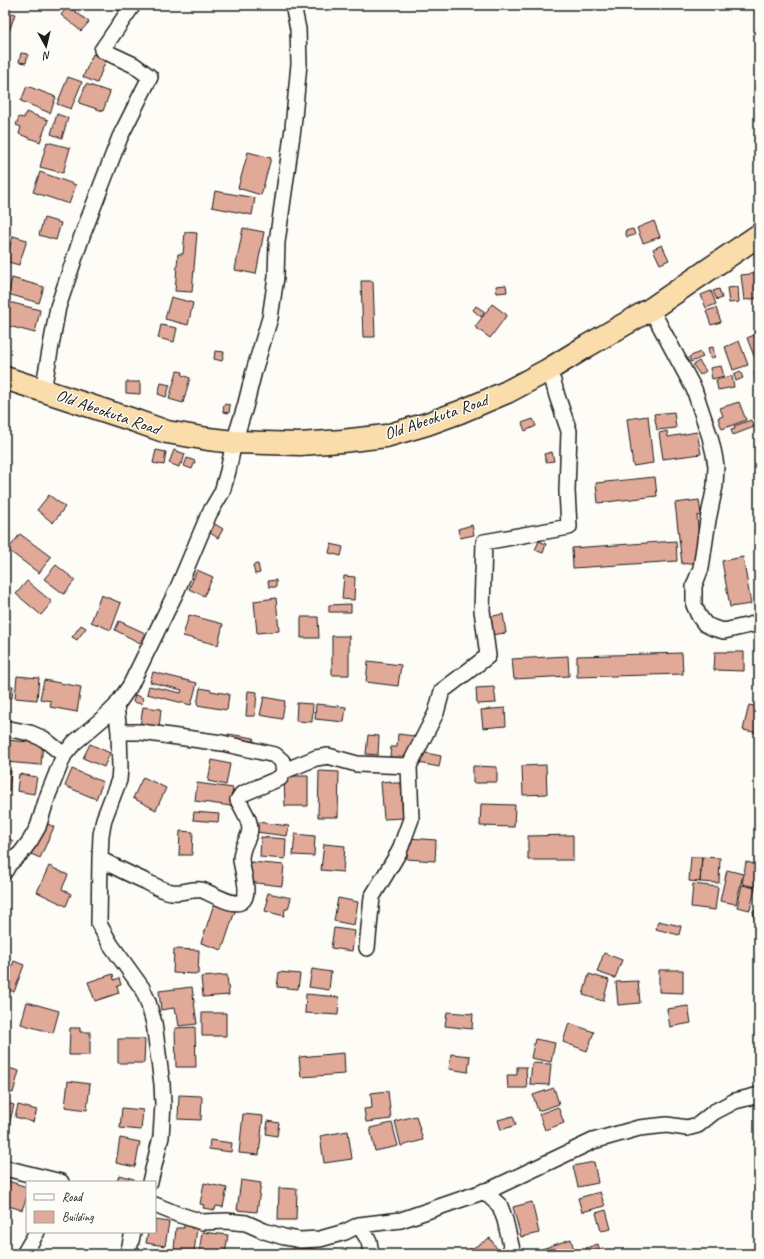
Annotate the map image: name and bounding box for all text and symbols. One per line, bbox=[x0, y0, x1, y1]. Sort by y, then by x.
north arrow bbox=[26, 26, 66, 66]
text: N bbox=[41, 48, 52, 64]
street label: Old Abeokuta Road bbox=[53, 384, 165, 440]
street label: Old Abeokuta Road bbox=[381, 389, 493, 445]
legend bbox=[26, 1181, 156, 1233]
text: Road bbox=[62, 1189, 84, 1205]
text: Building bbox=[62, 1209, 94, 1225]

